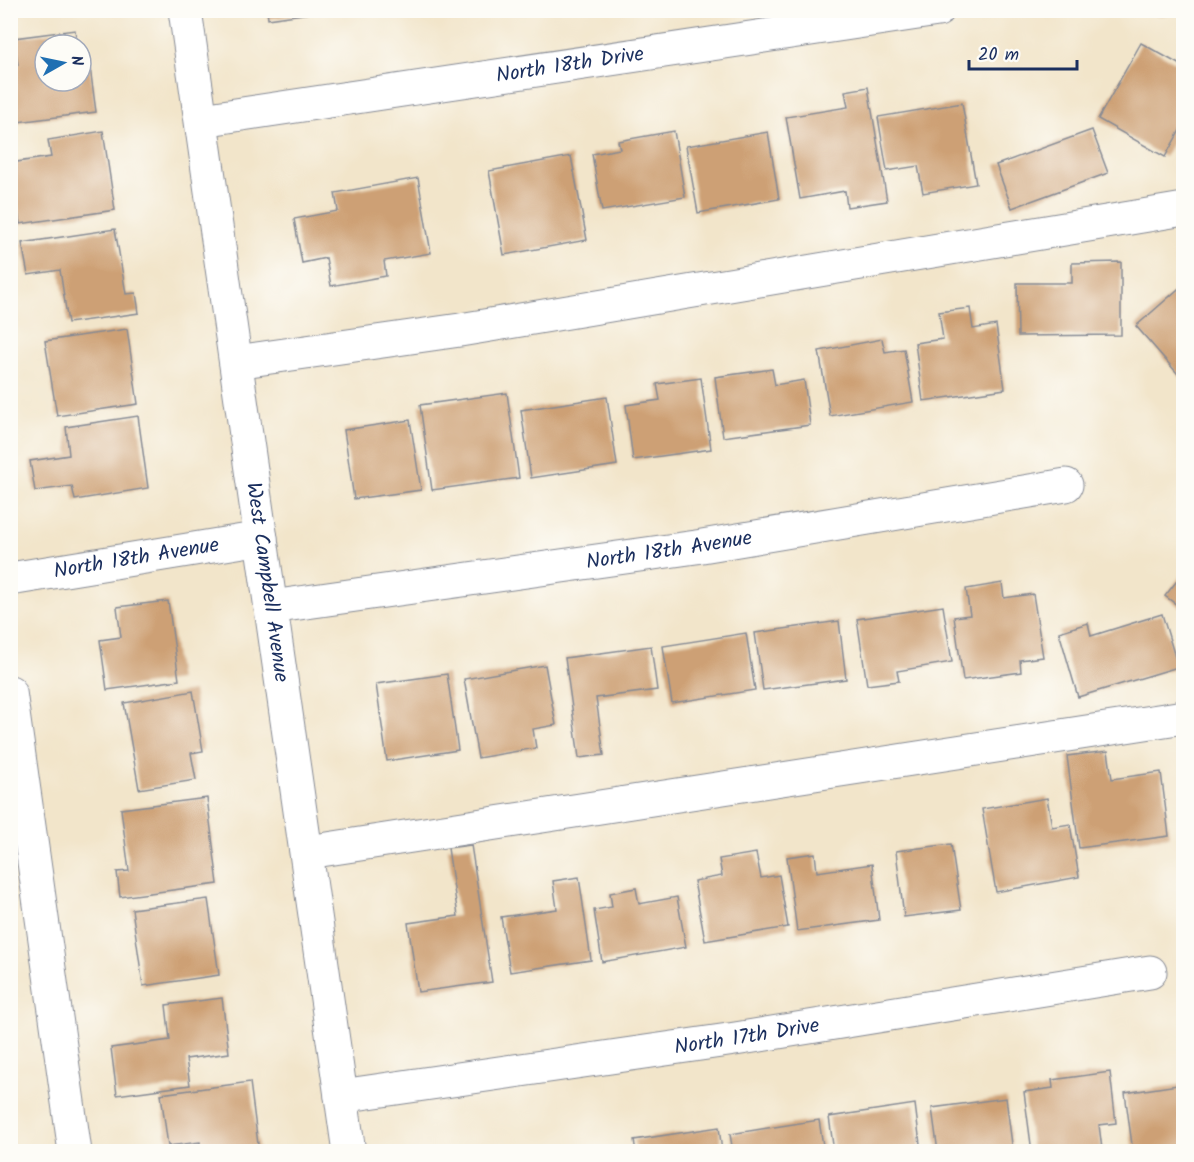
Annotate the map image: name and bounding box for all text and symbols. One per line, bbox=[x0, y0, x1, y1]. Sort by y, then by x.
north arrow bbox=[33, 33, 93, 93]
scale bar bbox=[969, 33, 1077, 71]
street label: North 18th Drive bbox=[494, 38, 647, 92]
text: 20 m bbox=[978, 41, 1019, 70]
text: N bbox=[63, 54, 89, 68]
street label: West Campbell Avenue bbox=[236, 480, 298, 685]
street label: North 18th Avenue bbox=[584, 521, 755, 579]
street label: North 18th Avenue bbox=[51, 528, 222, 588]
street label: North 17th Drive bbox=[672, 1009, 822, 1064]

